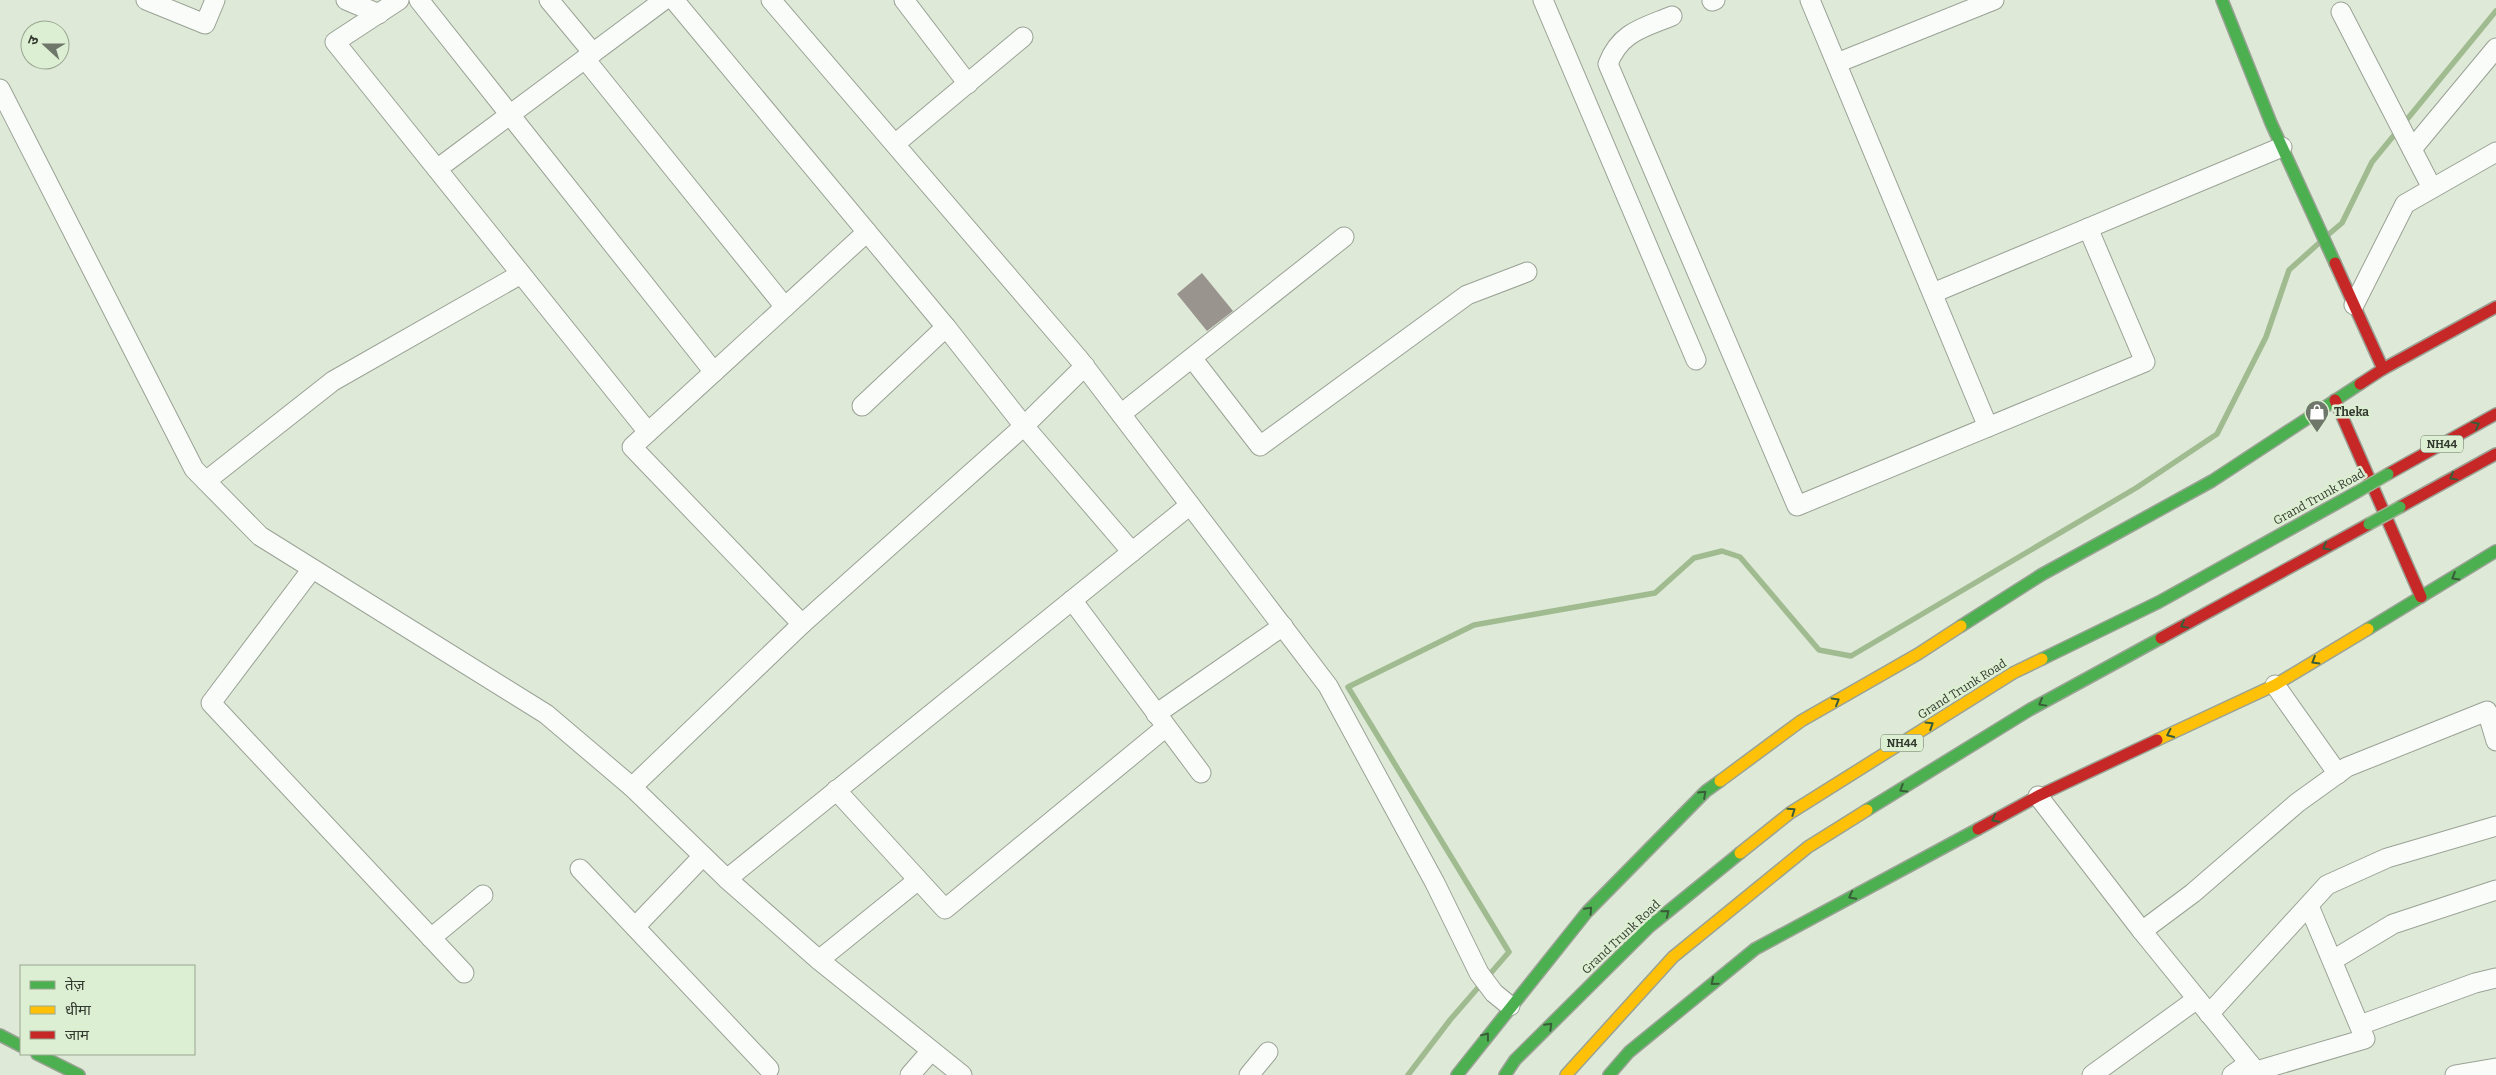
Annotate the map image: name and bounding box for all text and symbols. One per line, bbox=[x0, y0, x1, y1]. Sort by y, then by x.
north arrow bbox=[20, 20, 70, 70]
text: उ bbox=[24, 33, 43, 47]
shop icon: Theka bbox=[2304, 399, 2330, 433]
place label: Theka bbox=[2334, 405, 2369, 419]
one-way arrow bbox=[2471, 421, 2480, 431]
road number: NH44 bbox=[2421, 436, 2463, 452]
street label: Grand Trunk Road bbox=[2271, 466, 2367, 528]
one-way arrow bbox=[2450, 471, 2459, 481]
one-way arrow bbox=[2323, 541, 2332, 551]
one-way arrow bbox=[2451, 571, 2460, 581]
one-way arrow bbox=[2180, 619, 2189, 629]
one-way arrow bbox=[2312, 654, 2321, 664]
street label: Grand Trunk Road bbox=[1915, 656, 2009, 722]
one-way arrow bbox=[2038, 697, 2047, 707]
one-way arrow bbox=[1830, 698, 1839, 708]
one-way arrow bbox=[1924, 722, 1933, 731]
one-way arrow bbox=[2167, 728, 2176, 738]
road number: NH44 bbox=[1881, 734, 1923, 751]
one-way arrow bbox=[1900, 782, 1909, 792]
one-way arrow bbox=[1697, 791, 1706, 800]
one-way arrow bbox=[1787, 808, 1796, 818]
one-way arrow bbox=[1991, 813, 2000, 823]
one-way arrow bbox=[1848, 890, 1857, 900]
street label: Grand Trunk Road bbox=[1579, 897, 1663, 977]
one-way arrow bbox=[1583, 907, 1592, 916]
one-way arrow bbox=[1660, 910, 1669, 919]
legend bbox=[20, 965, 195, 1055]
text: तेज़ bbox=[65, 976, 86, 994]
one-way arrow bbox=[1711, 976, 1720, 985]
text: धीमा bbox=[65, 1001, 92, 1019]
one-way arrow bbox=[1543, 1023, 1552, 1032]
text: जाम bbox=[65, 1026, 90, 1044]
one-way arrow bbox=[1481, 1033, 1489, 1042]

